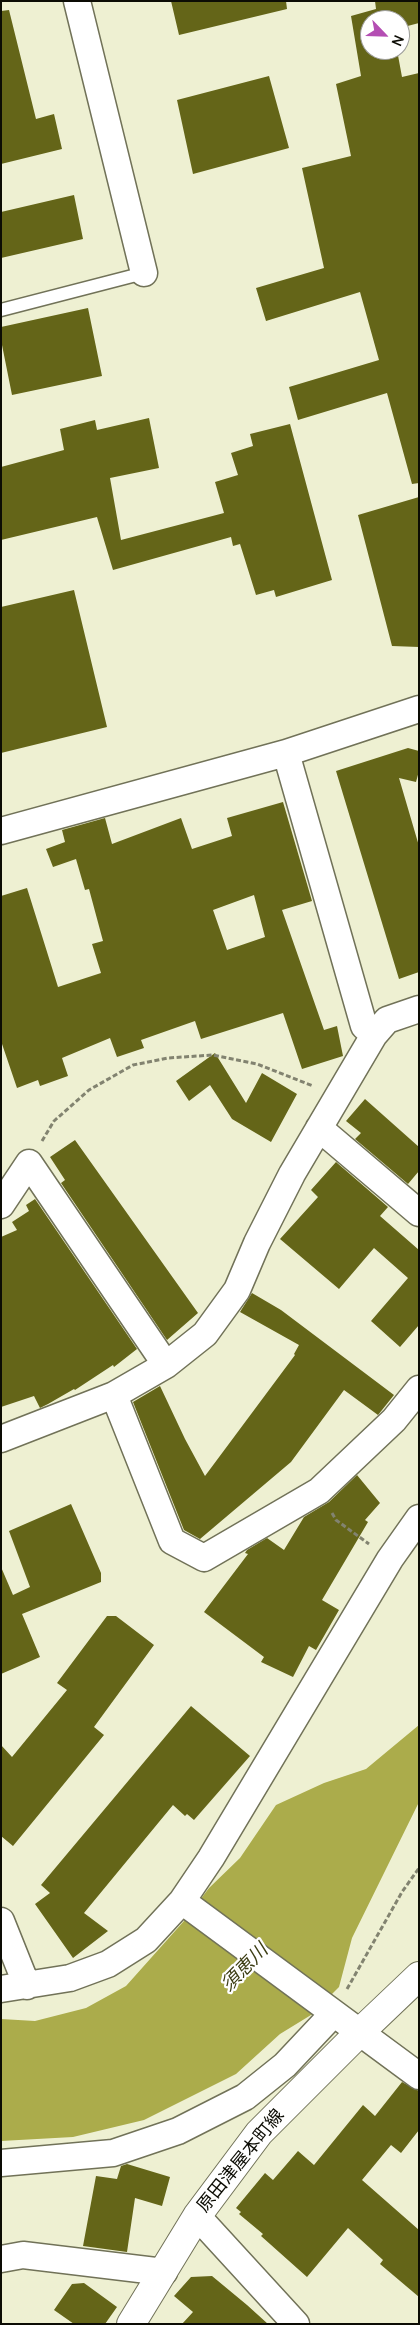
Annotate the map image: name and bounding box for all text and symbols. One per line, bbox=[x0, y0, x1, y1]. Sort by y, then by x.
north arrow bbox=[360, 10, 410, 60]
text: N bbox=[388, 32, 409, 49]
water label: 須恵川 bbox=[217, 1940, 273, 1996]
street label: 原田津屋本町線 bbox=[193, 2105, 289, 2217]

